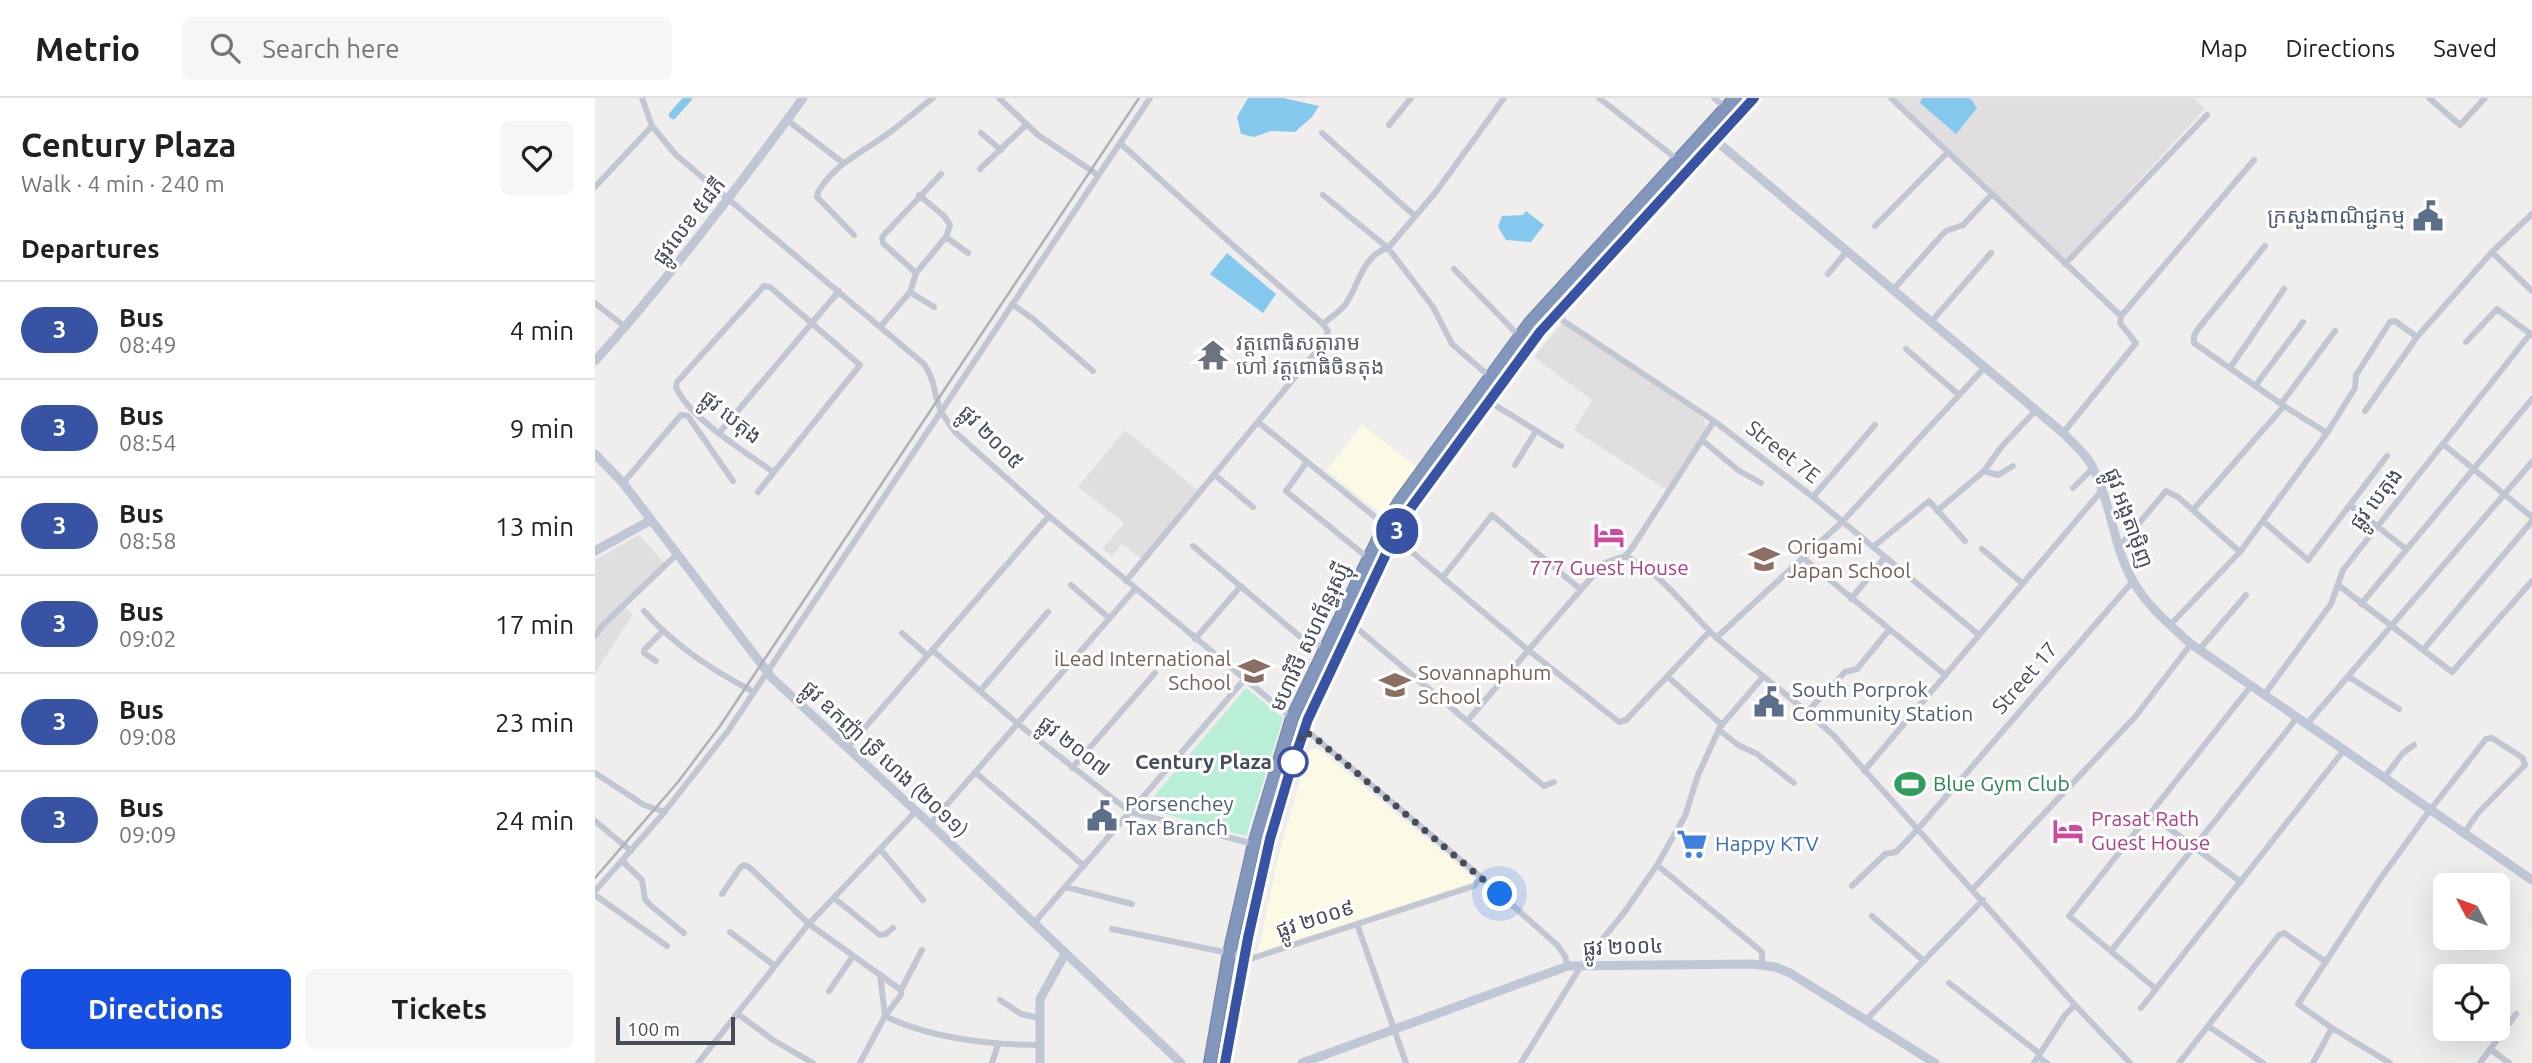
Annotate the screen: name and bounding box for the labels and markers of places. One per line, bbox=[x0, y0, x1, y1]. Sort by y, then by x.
public building icon: ក្រសួងពាណិជ្ជកម្ម bbox=[2411, 199, 2445, 233]
place label: ក្រសួងពាណិជ្ជកម្ម bbox=[2267, 203, 2405, 230]
place label: វត្តពោធិសត្តារាម ហៅ វត្តពោធិចិនតុង bbox=[1236, 330, 1384, 381]
temple icon: វត្តពោធិសត្តារាម ហៅ វត្តពោធិចិនតុង bbox=[1196, 338, 1230, 372]
hotel icon: 777 Guest House bbox=[1592, 518, 1626, 552]
place label: Origami Japan School bbox=[1787, 534, 1911, 582]
school or university icon: Origami Japan School bbox=[1747, 542, 1781, 576]
place label: 777 Guest House bbox=[1529, 555, 1689, 579]
place label: iLead International School bbox=[1054, 646, 1231, 694]
school or university icon: iLead International School bbox=[1237, 654, 1271, 688]
place label: Sovannaphum School bbox=[1418, 660, 1551, 708]
school or university icon: Sovannaphum School bbox=[1378, 668, 1412, 702]
place label: South Porprok Community Station bbox=[1792, 677, 1973, 725]
public building icon: South Porprok Community Station bbox=[1752, 685, 1786, 719]
marker: Century Plaza bbox=[1278, 747, 1308, 777]
place label: Century Plaza bbox=[1135, 749, 1272, 773]
sports icon: Blue Gym Club bbox=[1893, 767, 1927, 801]
place label: Blue Gym Club bbox=[1933, 771, 2070, 795]
place label: Porsenchey Tax Branch bbox=[1125, 791, 1234, 839]
public building icon: Porsenchey Tax Branch bbox=[1085, 799, 1119, 833]
place label: Prasat Rath Guest House bbox=[2091, 806, 2210, 854]
hotel icon: Prasat Rath Guest House bbox=[2051, 814, 2085, 848]
supermarket icon: Happy KTV bbox=[1675, 827, 1709, 861]
place label: Happy KTV bbox=[1715, 831, 1819, 855]

